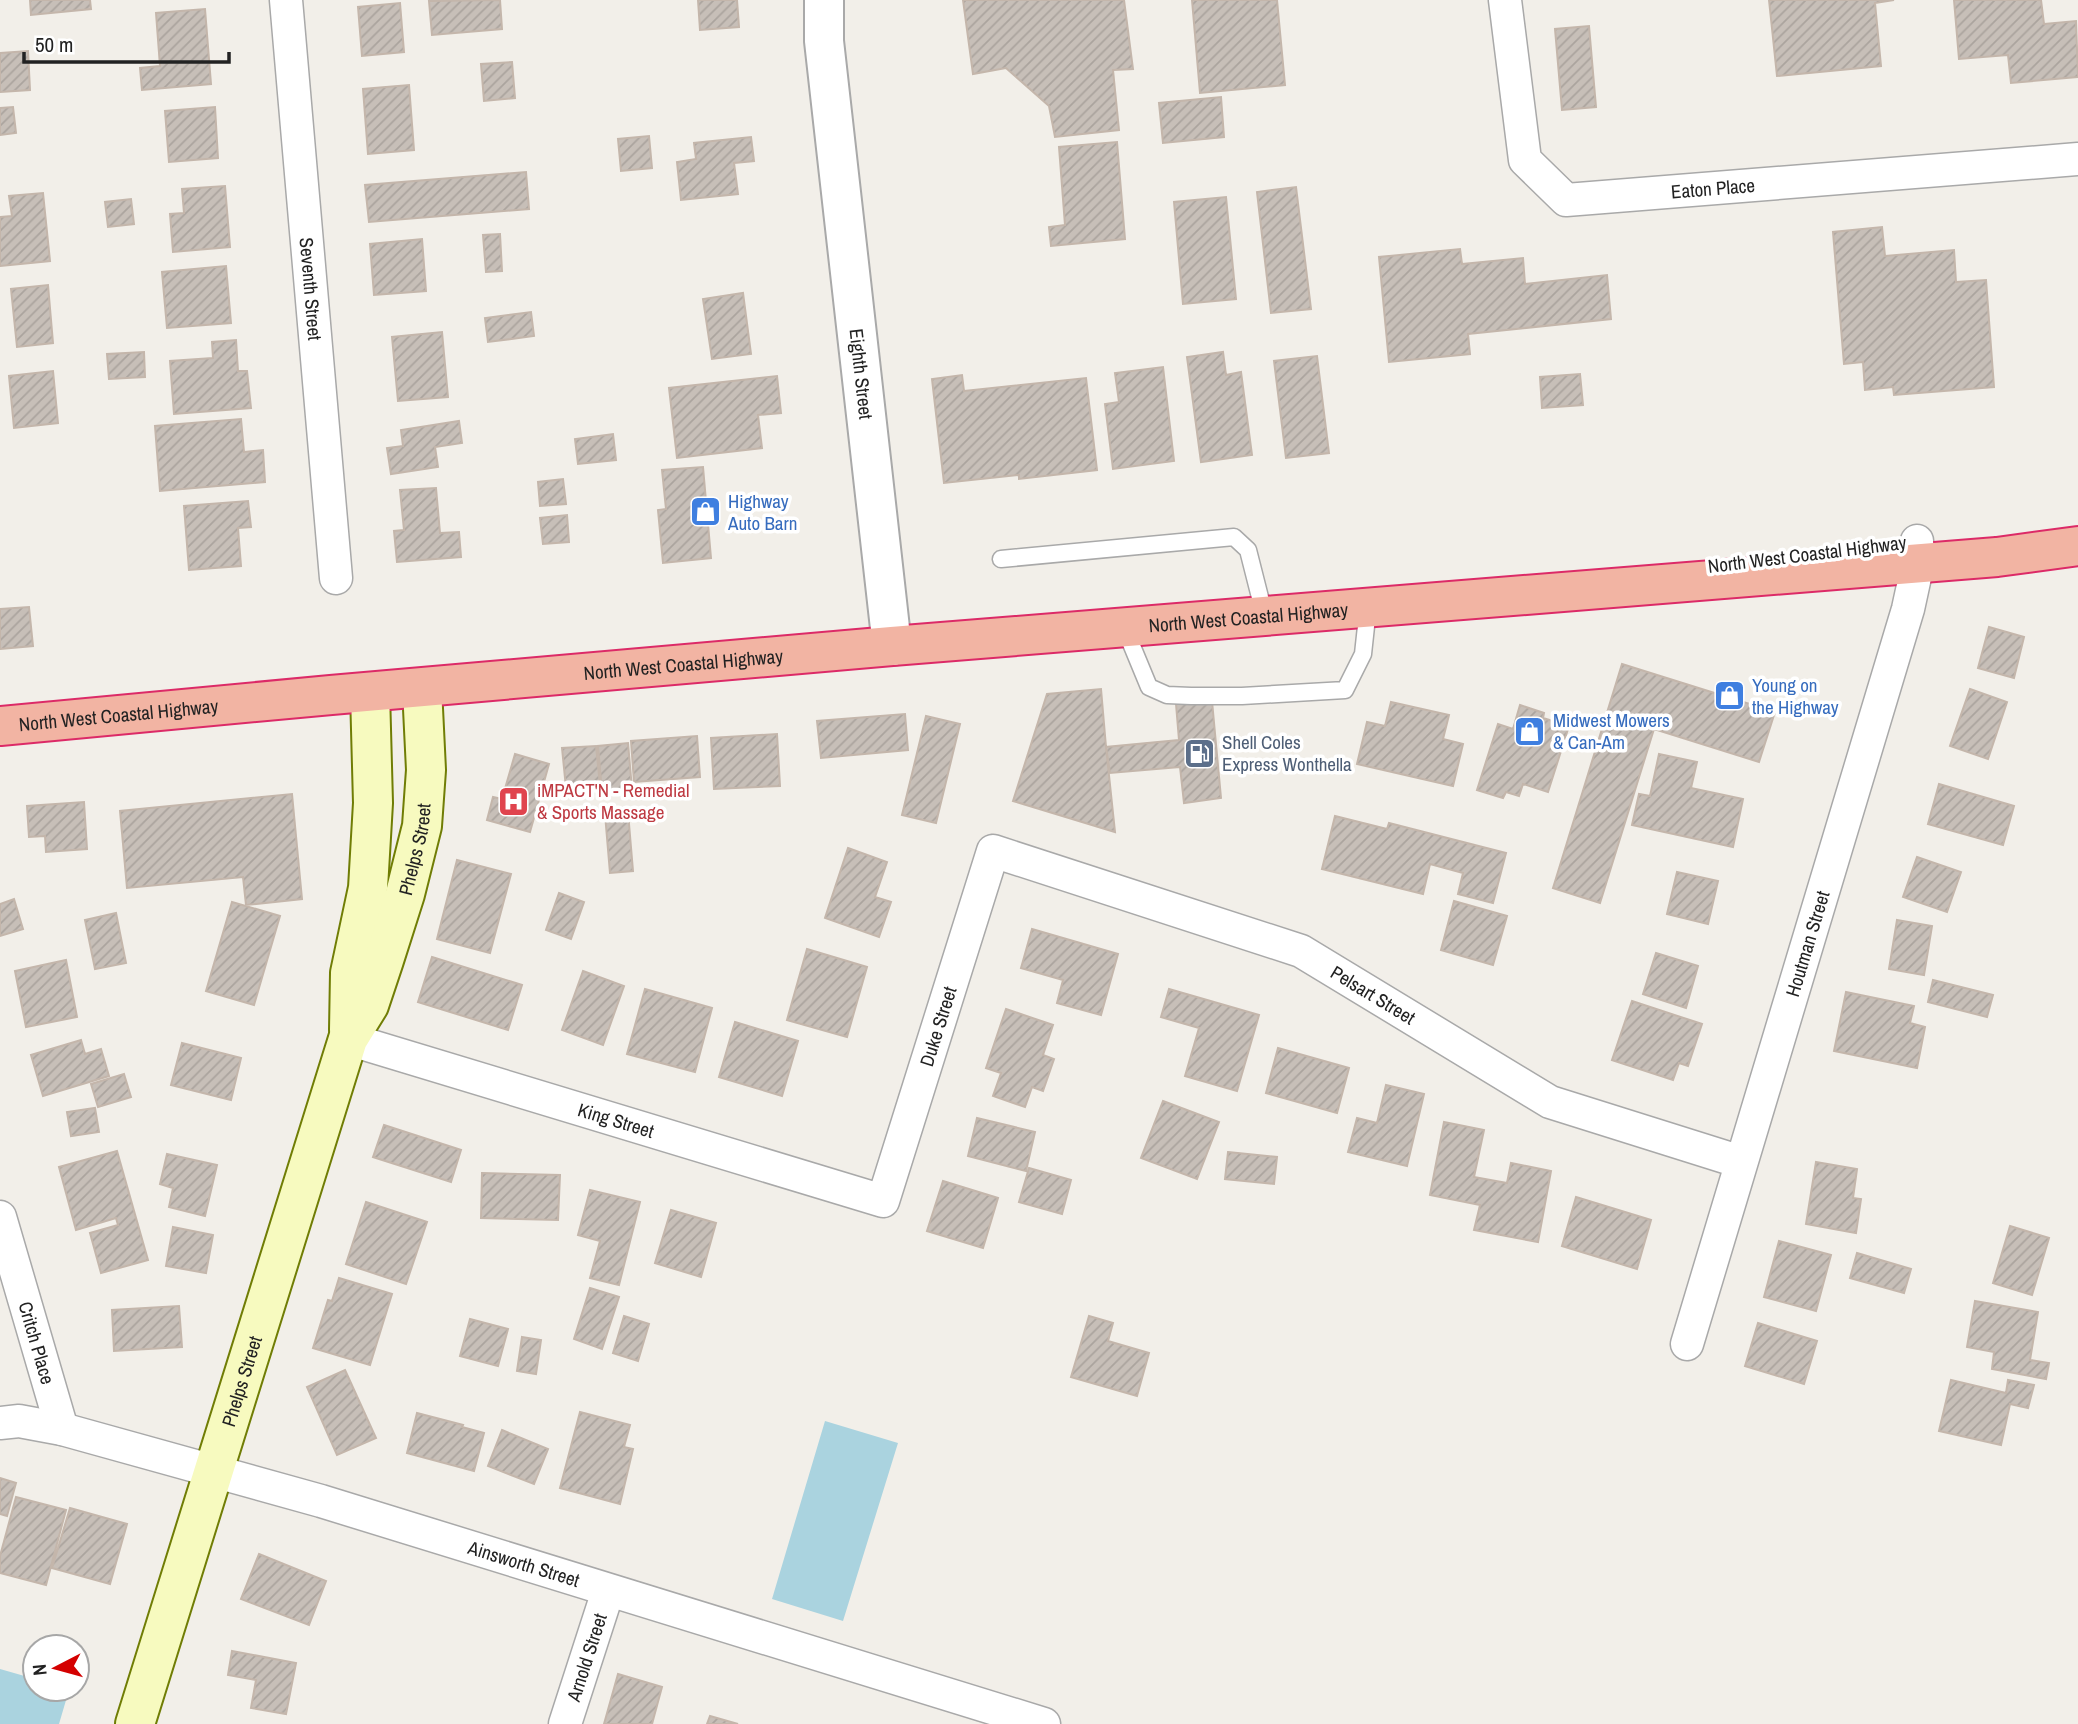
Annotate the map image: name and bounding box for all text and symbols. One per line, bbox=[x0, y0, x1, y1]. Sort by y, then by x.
scale bar bbox=[24, 21, 229, 65]
text: 50 m bbox=[35, 30, 73, 59]
street label: Eaton Place bbox=[1670, 172, 1756, 205]
street label: Seventh Street bbox=[294, 236, 328, 342]
street label: Eighth Street bbox=[843, 327, 879, 421]
place label: Highway Auto Barn bbox=[727, 488, 797, 536]
shop icon: Highway Auto Barn bbox=[688, 495, 722, 529]
street label: North West Coastal Highway bbox=[1706, 529, 1908, 579]
street label: North West Coastal Highway bbox=[1148, 596, 1349, 638]
street label: North West Coastal Highway bbox=[582, 643, 784, 686]
place label: Young on the Highway bbox=[1752, 672, 1839, 720]
shop icon: Young on the Highway bbox=[1712, 679, 1746, 713]
street label: North West Coastal Highway bbox=[18, 693, 219, 737]
place label: Midwest Mowers & Can-Am bbox=[1553, 707, 1670, 755]
shop icon: Midwest Mowers & Can-Am bbox=[1513, 714, 1547, 748]
place label: Shell Coles Express Wonthella bbox=[1222, 729, 1352, 777]
fuel station icon: Shell Coles Express Wonthella bbox=[1182, 736, 1216, 770]
place label: iMPACT'N - Remedial & Sports Massage bbox=[537, 777, 689, 825]
hospital icon: iMPACT'N - Remedial & Sports Massage bbox=[497, 784, 531, 818]
street label: Phelps Street bbox=[392, 802, 437, 898]
street label: Houtman Street bbox=[1779, 887, 1836, 1000]
street label: Pelsart Street bbox=[1326, 959, 1421, 1031]
street label: Duke Street bbox=[913, 983, 963, 1070]
street label: King Street bbox=[575, 1096, 658, 1144]
street label: Critch Place bbox=[12, 1298, 61, 1387]
street label: Phelps Street bbox=[215, 1332, 268, 1430]
street label: Ainsworth Street bbox=[464, 1534, 583, 1593]
street label: Arnold Street bbox=[560, 1609, 613, 1706]
north arrow bbox=[21, 1633, 91, 1703]
text: N bbox=[26, 1663, 53, 1677]

